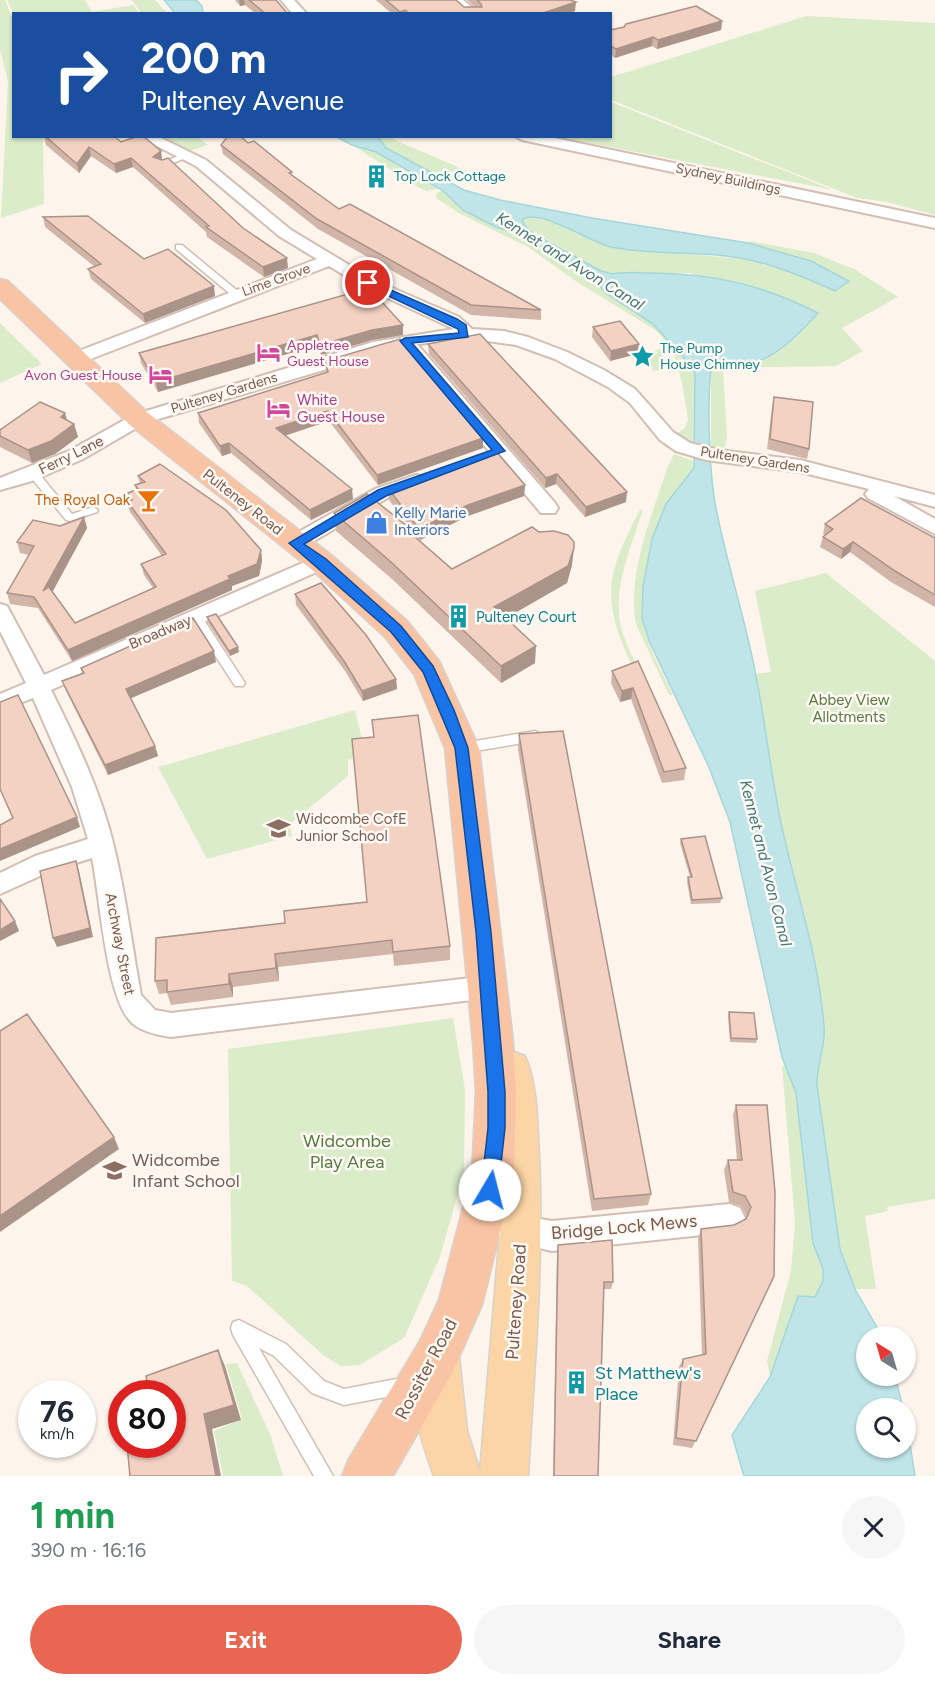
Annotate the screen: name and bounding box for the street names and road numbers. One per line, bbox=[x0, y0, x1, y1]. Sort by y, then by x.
street label: Sydney Buildings bbox=[674, 160, 782, 198]
street label: Lime Grove bbox=[239, 260, 313, 300]
street label: Pulteney Gardens bbox=[169, 369, 279, 417]
street label: Ferry Lane bbox=[36, 432, 106, 478]
street label: Pulteney Gardens bbox=[699, 443, 811, 477]
street label: Pulteney Road bbox=[199, 465, 287, 539]
street label: Broadway bbox=[126, 611, 194, 653]
street label: Archway Street bbox=[101, 891, 139, 997]
street label: Bridge Lock Mews bbox=[550, 1210, 698, 1244]
street label: Pulteney Road bbox=[501, 1243, 531, 1361]
street label: Rossiter Road bbox=[390, 1315, 462, 1423]

